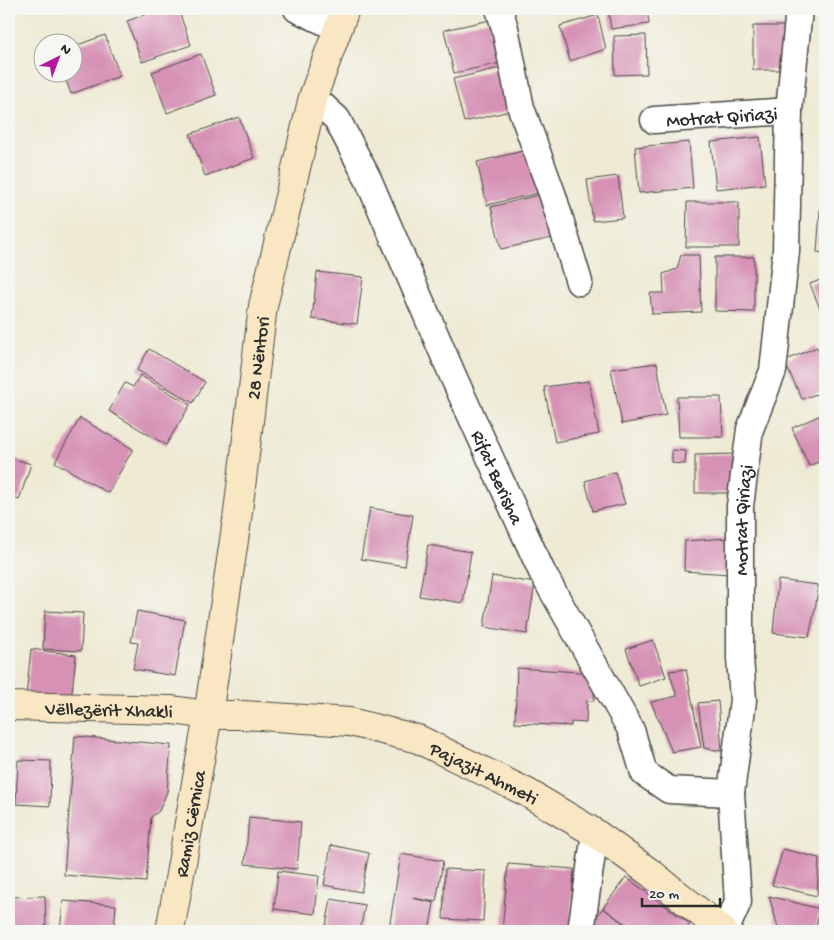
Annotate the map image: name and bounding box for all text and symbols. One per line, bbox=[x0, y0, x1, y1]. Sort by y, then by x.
north arrow bbox=[32, 32, 82, 82]
text: N bbox=[56, 41, 74, 60]
street label: Motrat Qiriazi bbox=[666, 104, 778, 134]
street label: 28 Nëntori bbox=[244, 315, 277, 401]
street label: Rifat Berisha bbox=[464, 427, 527, 530]
street label: Motrat Qiriazi bbox=[732, 464, 760, 575]
street label: Vëllezërit Xhakli bbox=[44, 699, 173, 725]
street label: Pajazit Ahmeti bbox=[424, 738, 541, 812]
street label: Ramiz Cërnica bbox=[172, 768, 213, 879]
scale bar bbox=[642, 875, 719, 907]
text: 20 m bbox=[649, 886, 679, 904]

